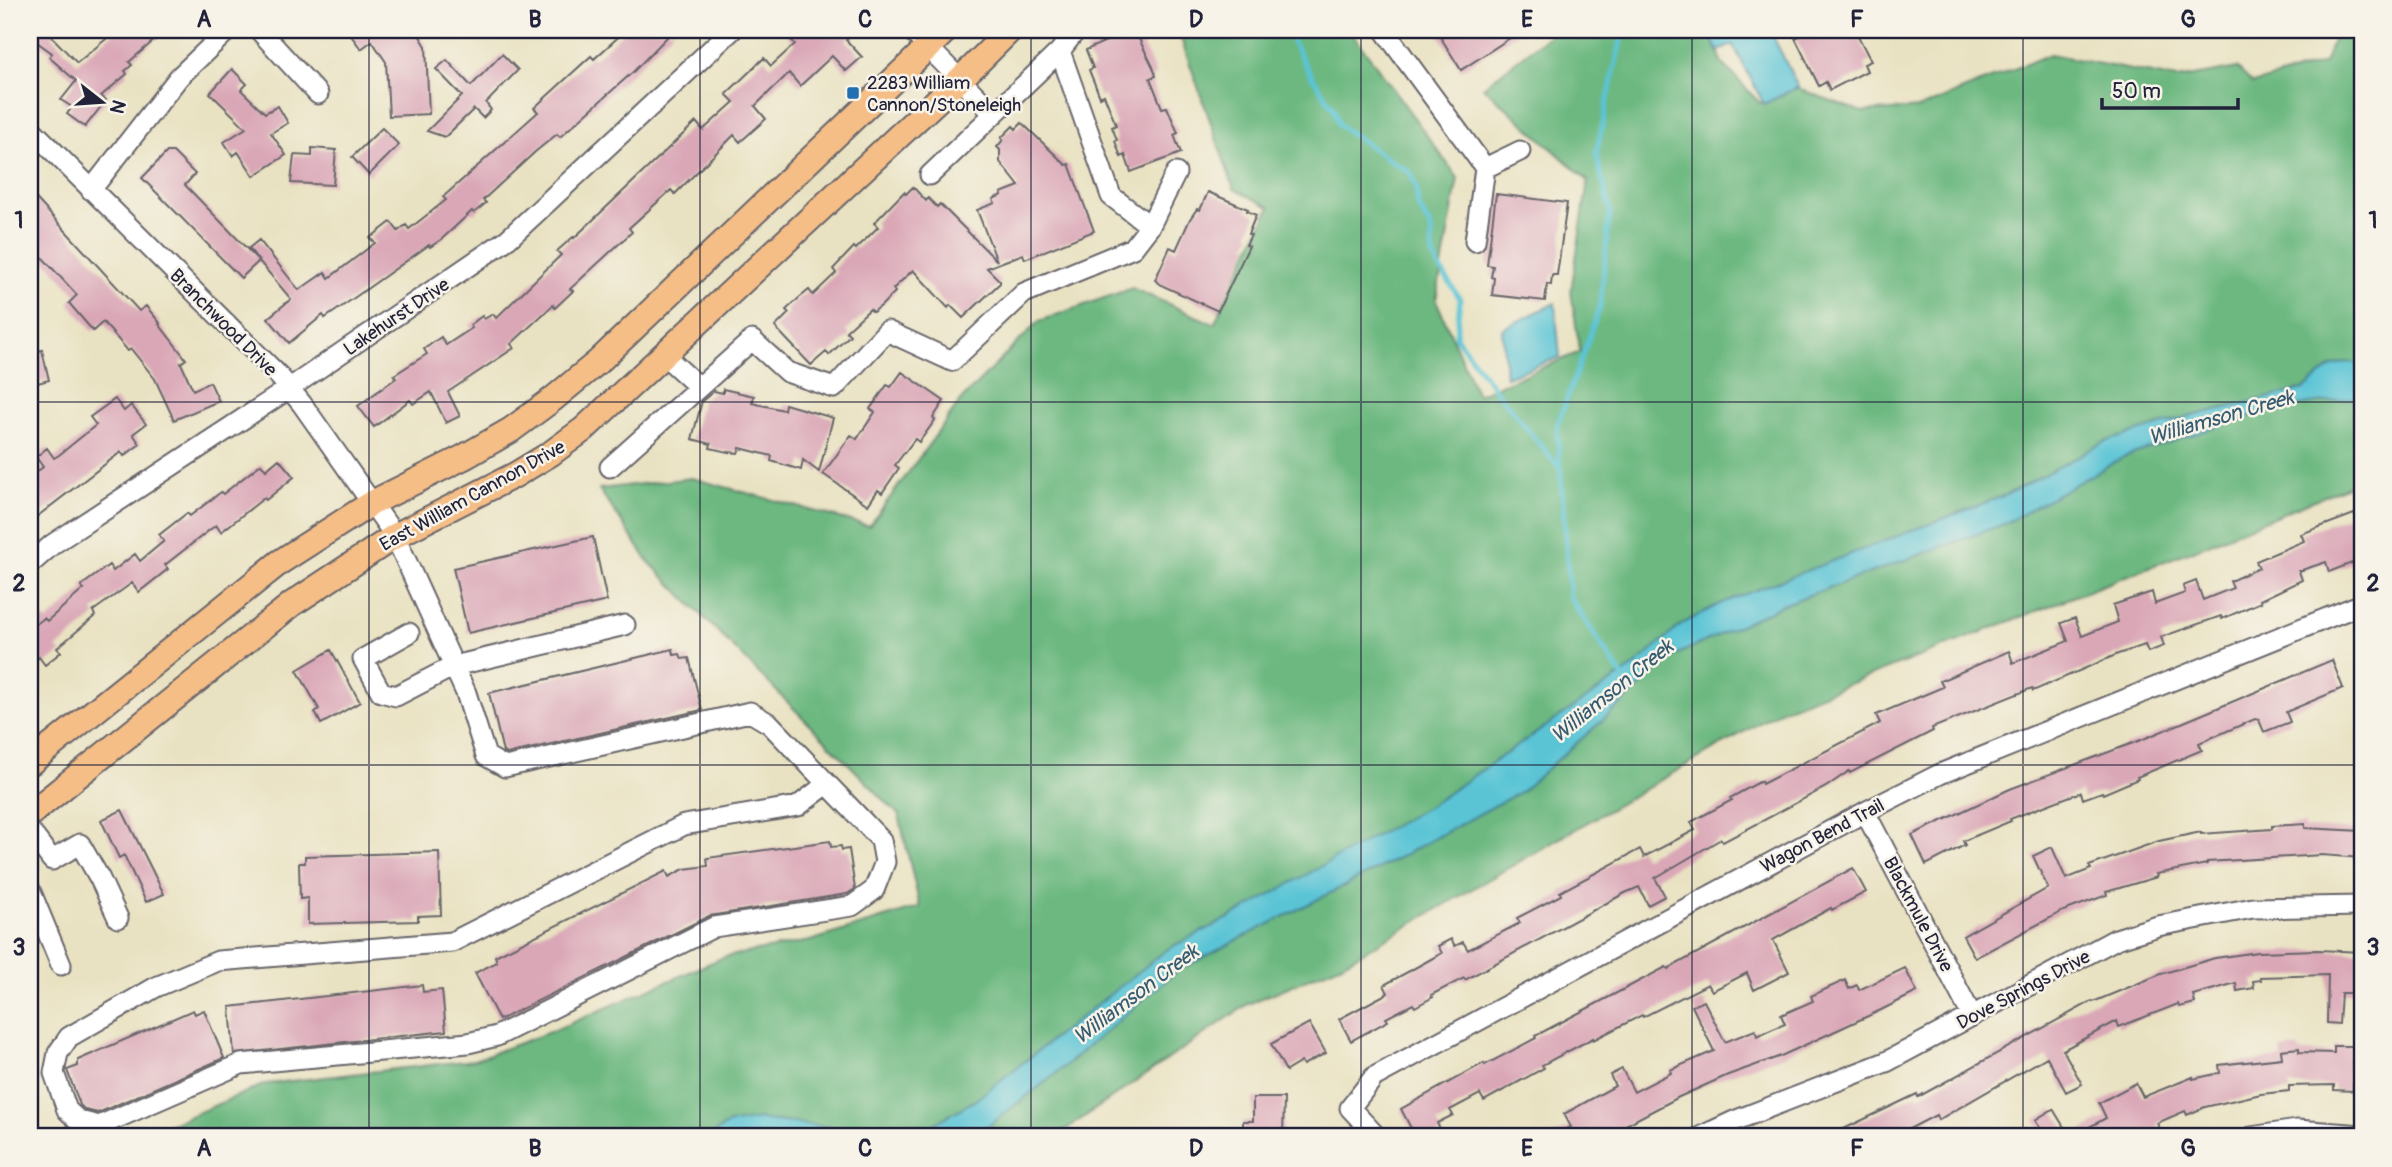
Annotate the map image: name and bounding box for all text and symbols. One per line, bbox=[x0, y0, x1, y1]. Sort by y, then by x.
text: A bbox=[197, 5, 212, 34]
text: B bbox=[528, 5, 542, 34]
text: C bbox=[858, 5, 872, 34]
text: D bbox=[1189, 5, 1203, 34]
text: E bbox=[1521, 5, 1533, 34]
text: F bbox=[1850, 5, 1864, 34]
text: G bbox=[2180, 5, 2196, 34]
north arrow bbox=[66, 66, 136, 136]
scale bar bbox=[2102, 66, 2238, 110]
place label: 2283 William Cannon/Stoneleigh bbox=[867, 71, 1021, 117]
text: 50 m bbox=[2112, 78, 2161, 105]
marker: 2283 William Cannon/Stoneleigh bbox=[845, 85, 861, 101]
text: N bbox=[104, 97, 131, 116]
text: 1 bbox=[15, 206, 24, 235]
text: 1 bbox=[2369, 206, 2378, 235]
street label: Branchwood Drive bbox=[164, 264, 283, 382]
street label: Lakehurst Drive bbox=[339, 272, 455, 361]
water label: Williamson Creek bbox=[2145, 383, 2299, 451]
street label: East William Cannon Drive bbox=[376, 435, 570, 557]
text: 2 bbox=[13, 569, 26, 598]
text: 2 bbox=[2367, 569, 2380, 598]
water label: Williamson Creek bbox=[1546, 632, 1681, 749]
street label: Wagon Bend Trail bbox=[1756, 793, 1889, 879]
street label: Blackmule Drive bbox=[1878, 853, 1959, 977]
text: 3 bbox=[13, 933, 25, 962]
text: 3 bbox=[2367, 933, 2379, 962]
water label: Williamson Creek bbox=[1068, 937, 1206, 1050]
street label: Dove Springs Drive bbox=[1953, 944, 2095, 1035]
text: A bbox=[197, 1134, 212, 1163]
text: B bbox=[528, 1134, 542, 1163]
text: C bbox=[858, 1134, 872, 1163]
text: D bbox=[1189, 1134, 1203, 1163]
text: E bbox=[1521, 1134, 1533, 1163]
text: F bbox=[1850, 1134, 1864, 1163]
text: G bbox=[2180, 1134, 2196, 1163]

